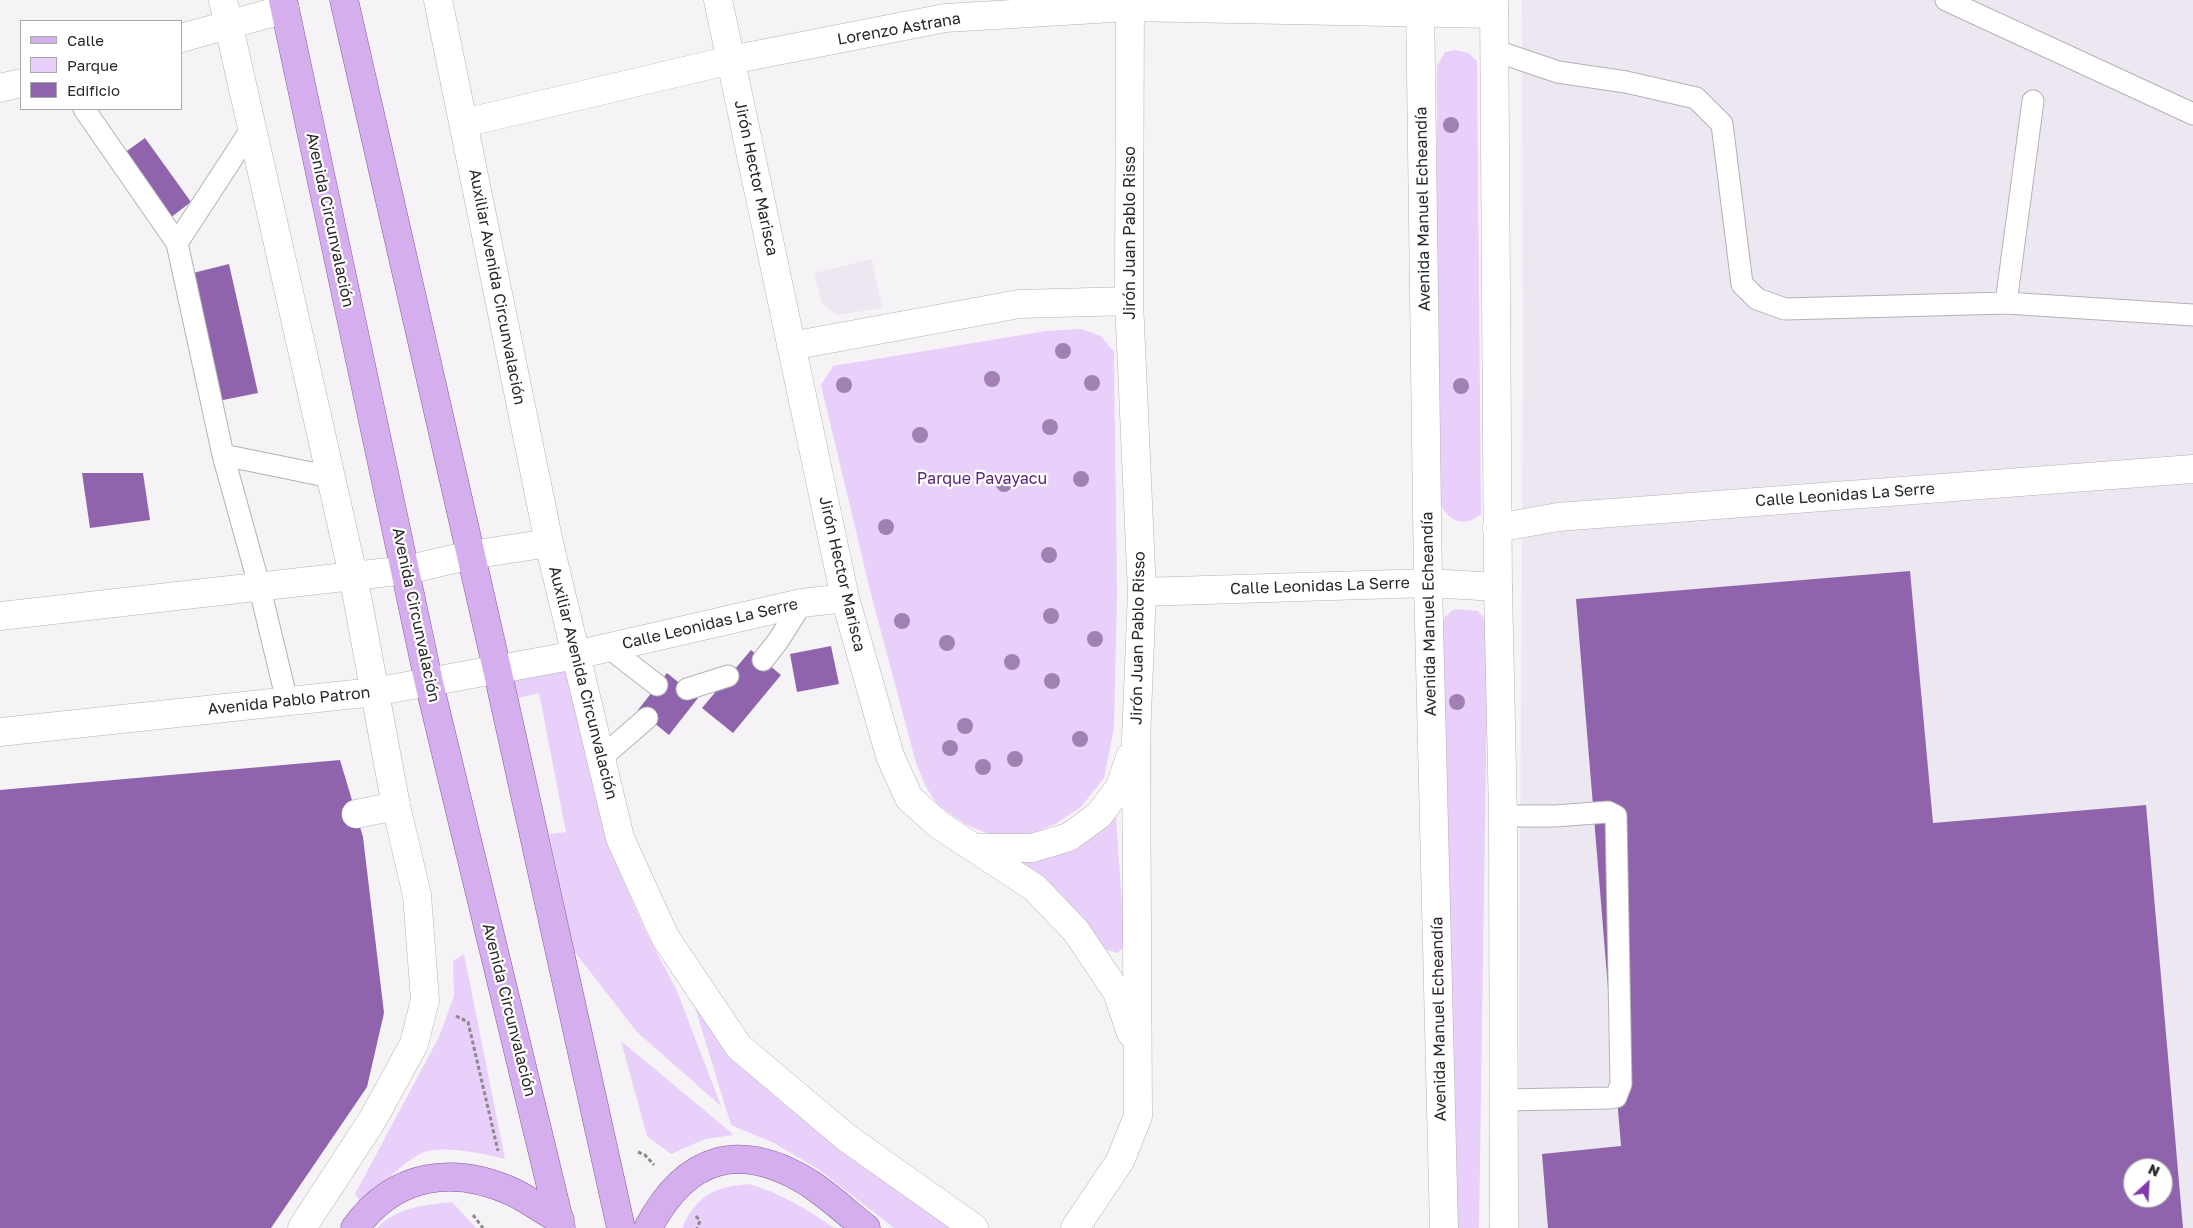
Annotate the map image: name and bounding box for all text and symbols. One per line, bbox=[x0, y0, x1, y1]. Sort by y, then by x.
street label: Lorenzo Astrana bbox=[836, 9, 962, 49]
legend bbox=[20, 20, 182, 110]
text: Calle bbox=[67, 31, 104, 49]
text: Parque bbox=[67, 56, 118, 74]
text: Edificio bbox=[67, 81, 120, 99]
street label: Jirón Hector Marisca bbox=[730, 98, 782, 258]
street label: Avenida Manuel Echeandía bbox=[1412, 106, 1434, 312]
street label: Avenida Circunvalación bbox=[302, 131, 358, 309]
street label: Jirón Juan Pablo Risso bbox=[1120, 146, 1140, 320]
street label: Auxiliar Avenida Circunvalación bbox=[465, 167, 529, 407]
park label: Parque Pavayacu bbox=[917, 469, 1047, 489]
street label: Calle Leonidas La Serre bbox=[1755, 479, 1935, 511]
street label: Jirón Hector Marisca bbox=[815, 495, 869, 653]
street label: Avenida Manuel Echeandía bbox=[1418, 511, 1440, 717]
street label: Avenida Circunvalación bbox=[388, 526, 444, 704]
street label: Jirón Juan Pablo Risso bbox=[1127, 551, 1149, 725]
street label: Auxiliar Avenida Circunvalación bbox=[545, 564, 621, 802]
street label: Calle Leonidas La Serre bbox=[1230, 573, 1410, 599]
street label: Calle Leonidas La Serre bbox=[620, 594, 800, 654]
street label: Avenida Pablo Patron bbox=[207, 683, 371, 719]
street label: Avenida Manuel Echeandía bbox=[1428, 916, 1450, 1122]
street label: Avenida Circunvalación bbox=[478, 921, 540, 1099]
north arrow bbox=[2123, 1158, 2173, 1208]
text: N bbox=[2146, 1160, 2163, 1180]

